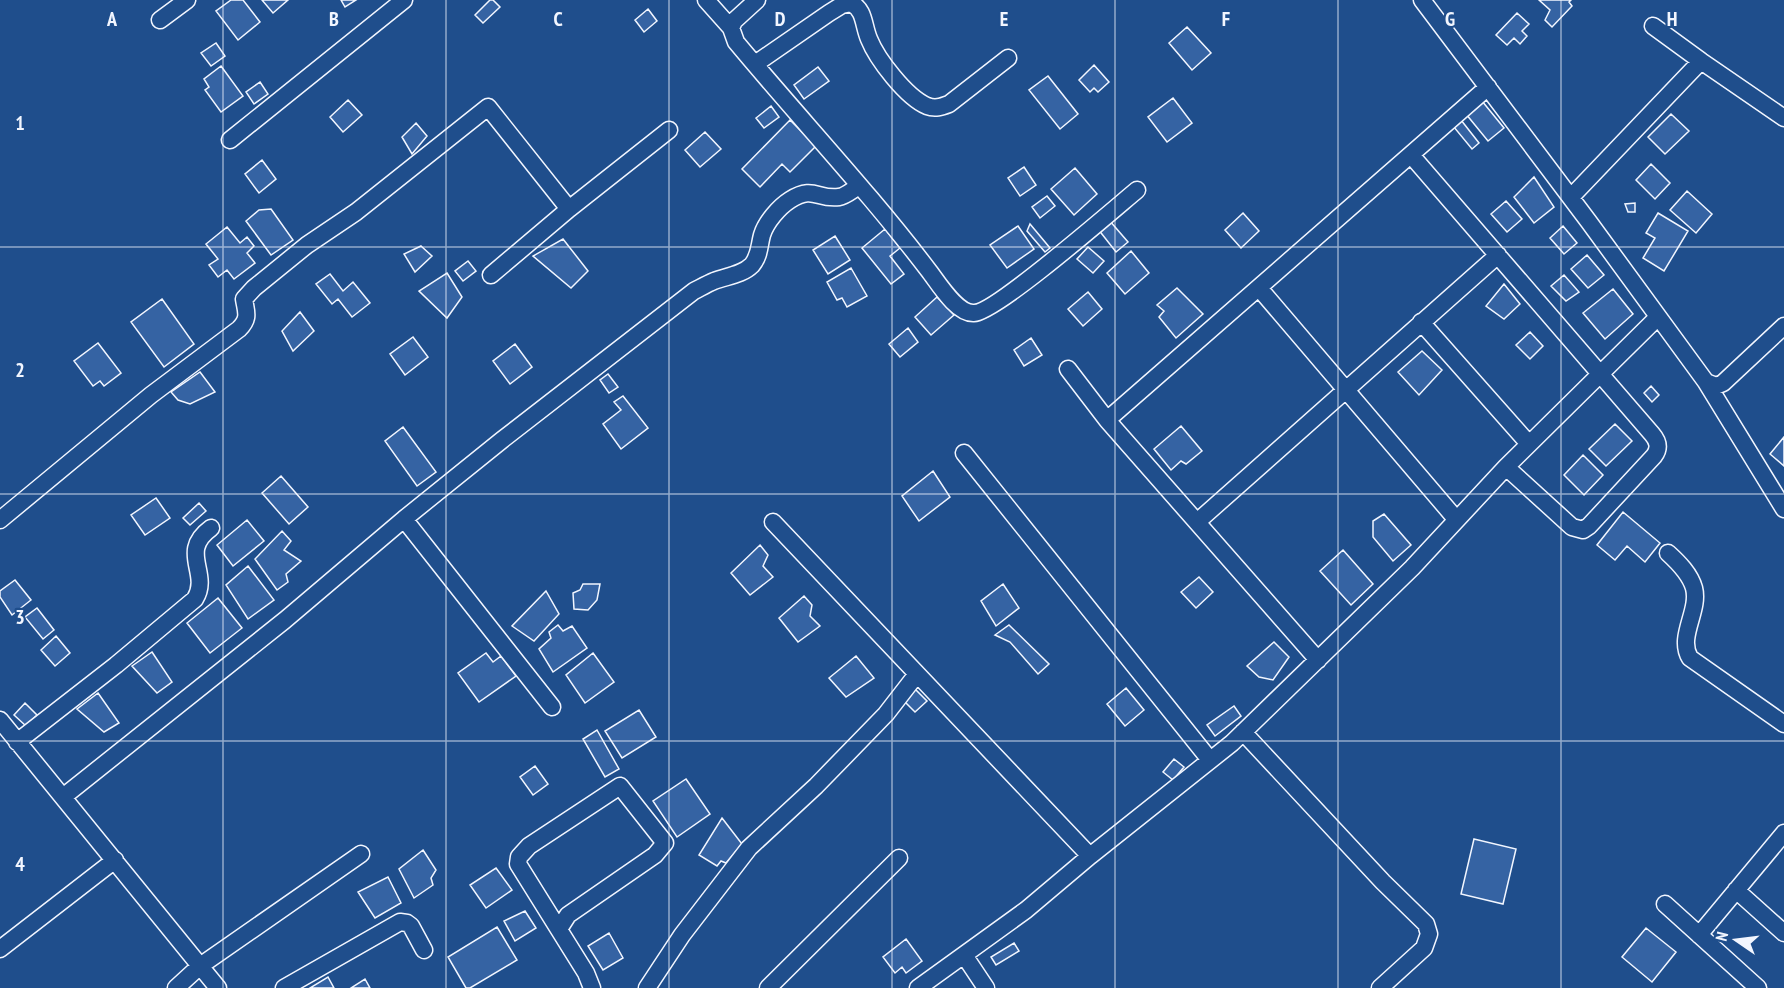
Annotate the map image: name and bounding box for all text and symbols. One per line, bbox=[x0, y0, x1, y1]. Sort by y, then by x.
text: A bbox=[106, 6, 118, 32]
text: B bbox=[329, 6, 339, 32]
text: C bbox=[553, 6, 563, 32]
text: D bbox=[775, 6, 786, 32]
text: E bbox=[1000, 6, 1008, 32]
text: F bbox=[1222, 6, 1230, 32]
text: G bbox=[1445, 6, 1455, 32]
text: H bbox=[1667, 6, 1677, 32]
text: 1 bbox=[15, 110, 25, 136]
text: 2 bbox=[15, 357, 25, 383]
text: 3 bbox=[15, 604, 25, 630]
text: 4 bbox=[15, 851, 25, 877]
north arrow bbox=[1706, 910, 1766, 970]
text: N bbox=[1711, 930, 1732, 943]

